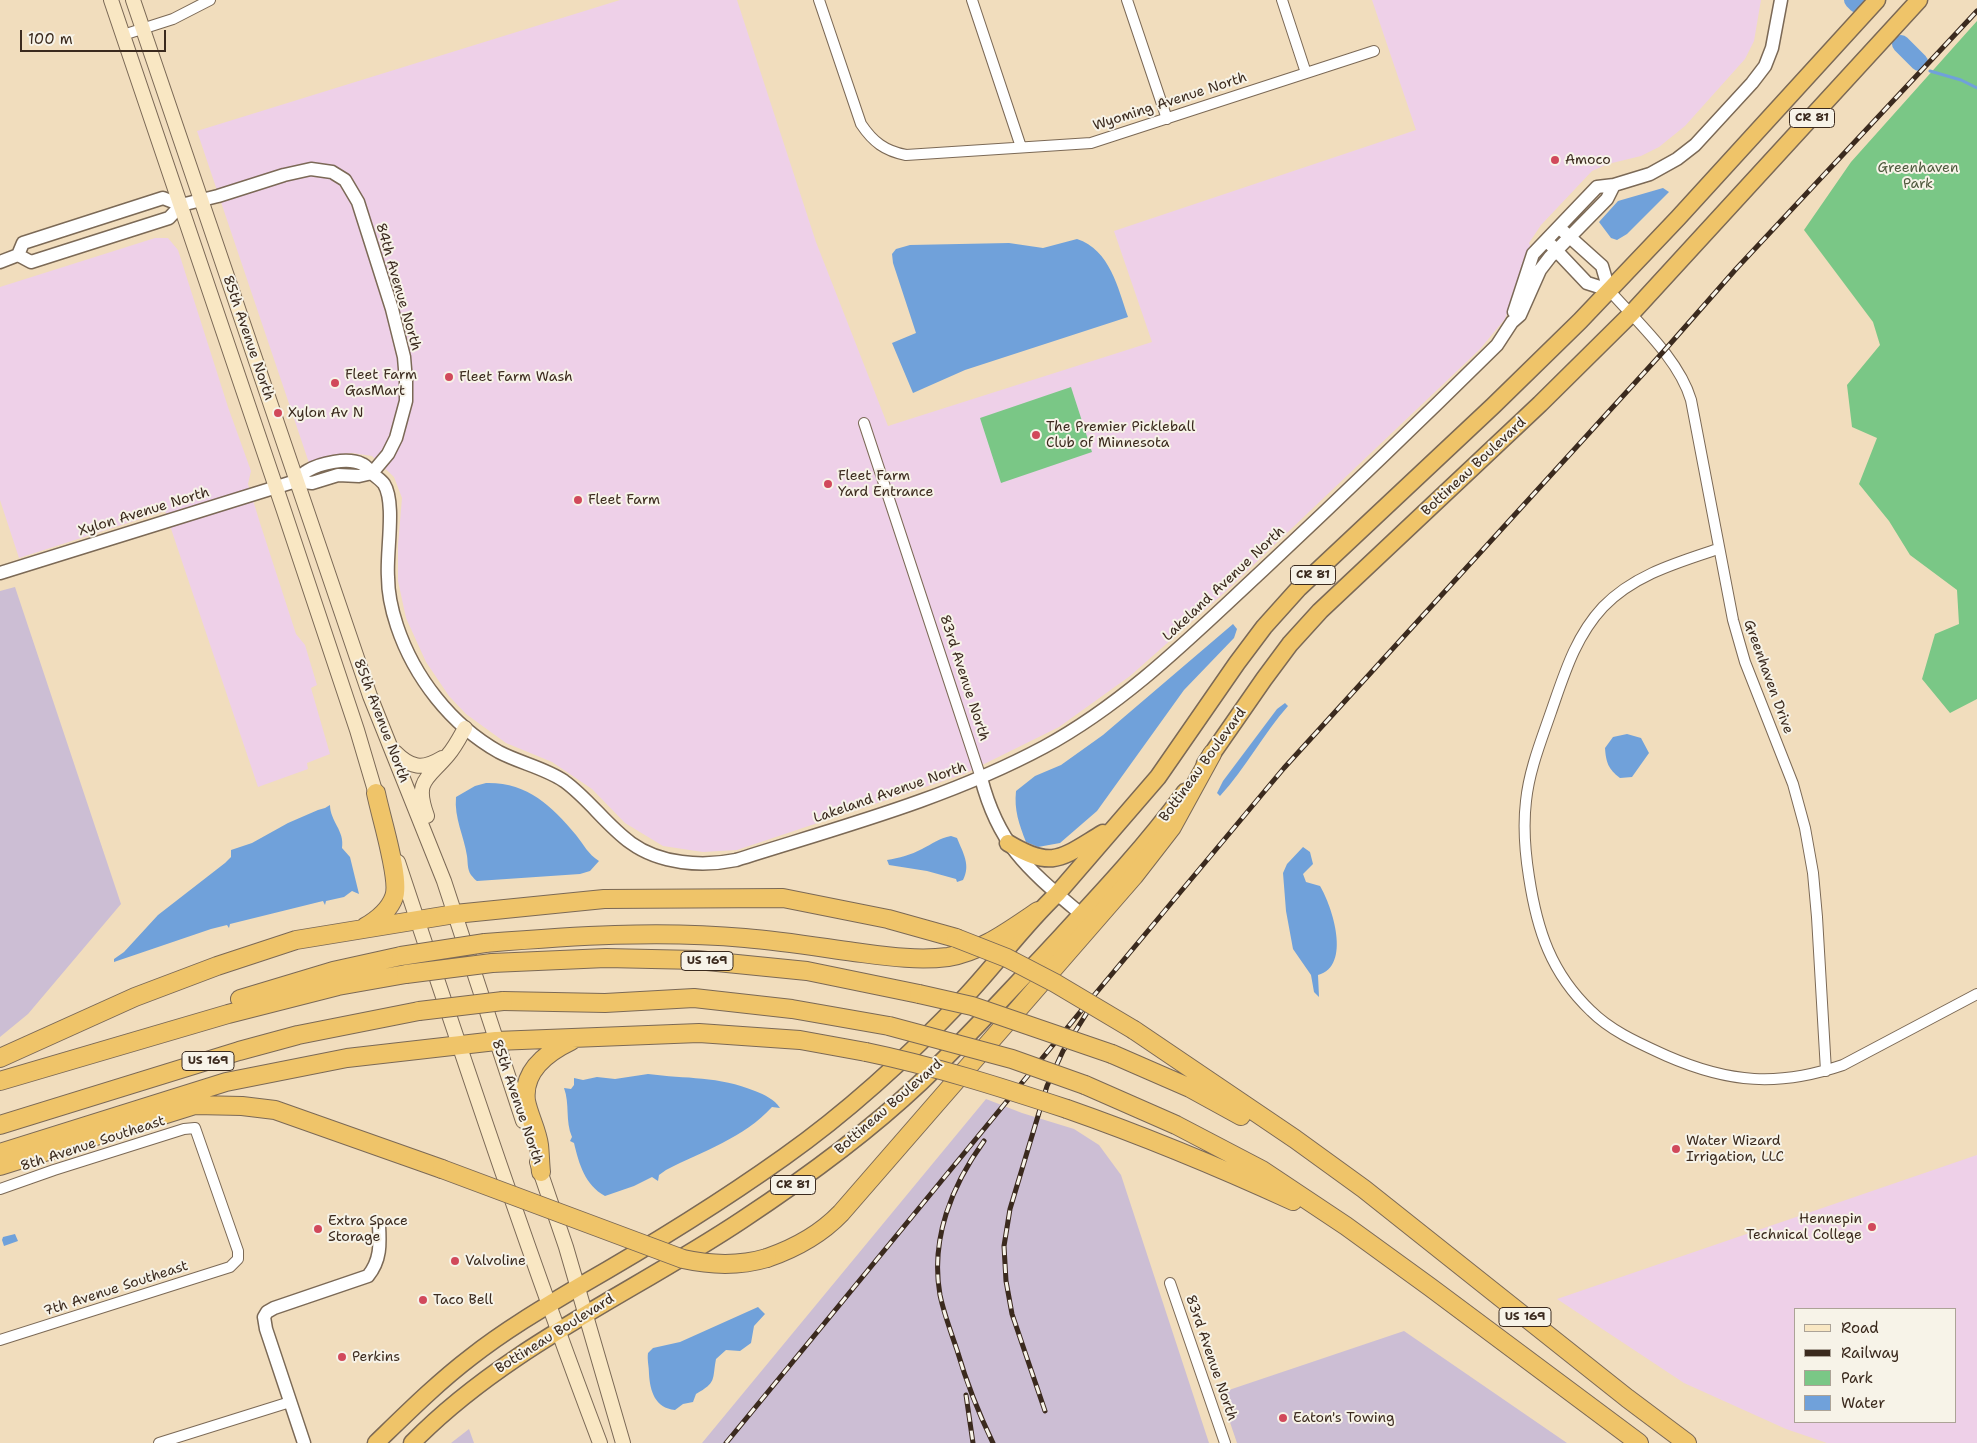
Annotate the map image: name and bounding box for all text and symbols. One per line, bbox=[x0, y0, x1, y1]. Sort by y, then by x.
scale bar bbox=[22, 20, 169, 52]
text: 100 m bbox=[28, 29, 73, 49]
street label: Wyoming Avenue North bbox=[1091, 69, 1249, 135]
road number: CR 81 bbox=[1790, 109, 1834, 128]
place label: Amoco bbox=[1565, 152, 1611, 168]
marker: Amoco bbox=[1549, 154, 1561, 166]
park label: Greenhaven Park bbox=[1878, 160, 1958, 192]
street label: 84th Avenue North bbox=[372, 221, 424, 353]
street label: 85th Avenue North bbox=[219, 273, 277, 403]
place label: Fleet Farm GasMart bbox=[345, 367, 417, 400]
place label: Fleet Farm Wash bbox=[459, 369, 573, 385]
marker: Fleet Farm Wash bbox=[443, 371, 455, 383]
marker: Fleet Farm GasMart bbox=[329, 377, 341, 389]
place label: Xylon Av N bbox=[288, 405, 363, 421]
marker: Xylon Av N bbox=[272, 407, 284, 419]
street label: Bottineau Boulevard bbox=[1418, 414, 1530, 520]
place label: The Premier Pickleball Club of Minnesota bbox=[1046, 419, 1195, 452]
marker: The Premier Pickleball Club of Minnesota bbox=[1030, 429, 1042, 441]
place label: Fleet Farm Yard Entrance bbox=[838, 468, 934, 501]
marker: Fleet Farm Yard Entrance bbox=[822, 478, 834, 490]
street label: Xylon Avenue North bbox=[76, 484, 212, 540]
place label: Fleet Farm bbox=[588, 492, 660, 508]
marker: Fleet Farm bbox=[572, 494, 584, 506]
street label: Lakeland Avenue North bbox=[1160, 523, 1288, 645]
road number: CR 81 bbox=[1290, 566, 1336, 584]
street label: 83rd Avenue North bbox=[936, 613, 992, 743]
street label: Greenhaven Drive bbox=[1740, 618, 1796, 736]
street label: 85th Avenue North bbox=[350, 657, 412, 785]
street label: Bottineau Boulevard bbox=[1156, 705, 1250, 825]
street label: Lakeland Avenue North bbox=[811, 759, 969, 827]
road number: US 169 bbox=[681, 951, 733, 970]
street label: 85th Avenue North bbox=[488, 1037, 546, 1167]
road number: US 169 bbox=[182, 1052, 234, 1070]
street label: Bottineau Boulevard bbox=[832, 1056, 946, 1158]
street label: 8th Avenue Southeast bbox=[19, 1113, 167, 1175]
place label: Water Wizard Irrigation, LLC bbox=[1686, 1133, 1784, 1166]
marker: Water Wizard Irrigation, LLC bbox=[1670, 1143, 1682, 1155]
road number: CR 81 bbox=[770, 1176, 816, 1194]
place label: Hennepin Technical College bbox=[1746, 1211, 1862, 1244]
place label: Extra Space Storage bbox=[328, 1213, 408, 1246]
marker: Hennepin Technical College bbox=[1866, 1221, 1878, 1233]
marker: Extra Space Storage bbox=[312, 1223, 324, 1235]
place label: Valvoline bbox=[465, 1253, 526, 1269]
marker: Valvoline bbox=[449, 1255, 461, 1267]
street label: 7th Avenue Southeast bbox=[42, 1258, 190, 1320]
street label: Bottineau Boulevard bbox=[492, 1291, 618, 1377]
place label: Taco Bell bbox=[433, 1292, 493, 1308]
street label: 83rd Avenue North bbox=[1182, 1293, 1240, 1423]
marker: Taco Bell bbox=[417, 1294, 429, 1306]
road number: US 169 bbox=[1499, 1308, 1551, 1326]
legend bbox=[1794, 1308, 1957, 1423]
text: Road bbox=[1841, 1318, 1879, 1338]
text: Railway bbox=[1841, 1343, 1899, 1363]
place label: Perkins bbox=[352, 1349, 400, 1365]
marker: Perkins bbox=[336, 1351, 348, 1363]
text: Park bbox=[1841, 1368, 1873, 1388]
text: Water bbox=[1841, 1393, 1885, 1413]
place label: Eaton's Towing bbox=[1293, 1410, 1395, 1426]
marker: Eaton's Towing bbox=[1277, 1412, 1289, 1424]

